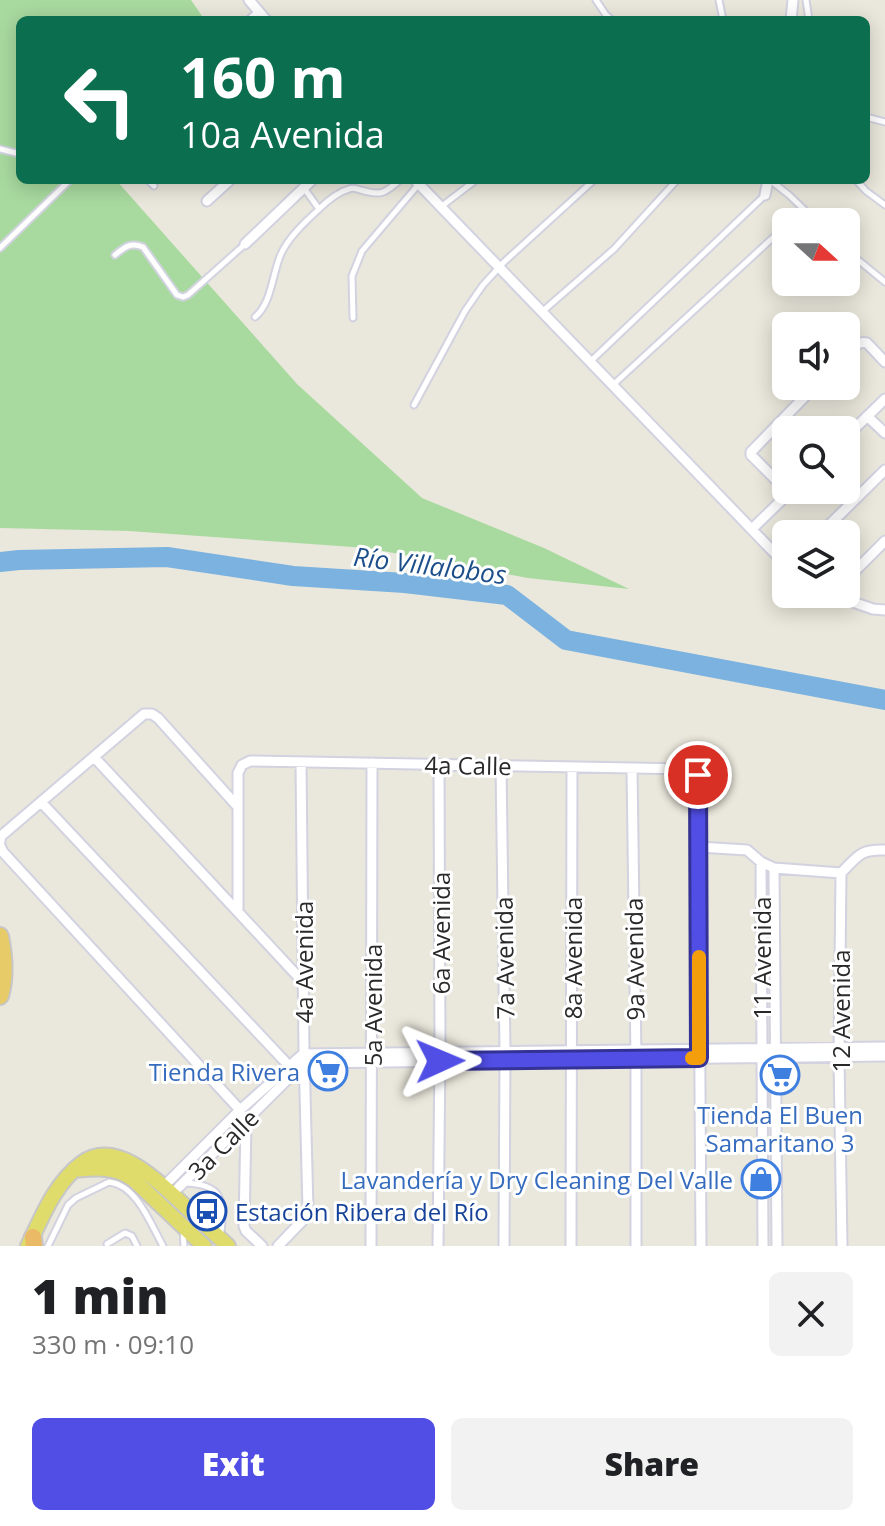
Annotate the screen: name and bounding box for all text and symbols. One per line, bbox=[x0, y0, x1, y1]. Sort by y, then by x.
text: 160 m bbox=[180, 38, 346, 114]
icon: left bbox=[48, 48, 152, 152]
text: 10a Avenida bbox=[180, 110, 385, 159]
north arrow bbox=[772, 208, 860, 296]
map controls bbox=[772, 208, 860, 608]
button: sound bbox=[772, 312, 860, 400]
button: search bbox=[772, 416, 860, 504]
button: layers bbox=[772, 520, 860, 608]
water label: Río Villalobos bbox=[352, 538, 508, 592]
pin bbox=[664, 741, 732, 809]
street label: 4a Calle bbox=[424, 748, 512, 782]
icon: arrive bbox=[676, 753, 720, 797]
street label: 6a Avenida bbox=[424, 872, 457, 994]
street label: 7a Avenida bbox=[486, 896, 522, 1020]
street label: 11 Avenida bbox=[745, 896, 778, 1020]
street label: 8a Avenida bbox=[556, 897, 589, 1019]
street label: 9a Avenida bbox=[616, 897, 652, 1021]
street label: 4a Avenida bbox=[287, 901, 320, 1023]
street label: 5a Avenida bbox=[356, 944, 389, 1066]
street label: 12 Avenida bbox=[824, 949, 857, 1073]
position arrow bbox=[398, 1019, 482, 1103]
supermarket icon: Tienda Rivera bbox=[307, 1050, 349, 1092]
supermarket icon: Tienda El Buen Samaritano 3 bbox=[759, 1054, 801, 1096]
place label: Tienda Rivera bbox=[149, 1055, 300, 1088]
place label: Tienda El Buen Samaritano 3 bbox=[697, 1098, 863, 1159]
street label: 3a Calle bbox=[180, 1101, 266, 1187]
shop icon: Lavandería y Dry Cleaning Del Valle bbox=[740, 1158, 782, 1200]
place label: Lavandería y Dry Cleaning Del Valle bbox=[341, 1163, 733, 1196]
bus stop icon: Estación Ribera del Río bbox=[186, 1190, 228, 1232]
place label: Estación Ribera del Río bbox=[235, 1195, 489, 1228]
text: 1 min bbox=[32, 1263, 168, 1328]
button: close bbox=[769, 1272, 853, 1356]
text: 330 m · 09:10 bbox=[32, 1326, 194, 1362]
button: Exit bbox=[32, 1418, 435, 1510]
button: Share bbox=[451, 1418, 853, 1510]

